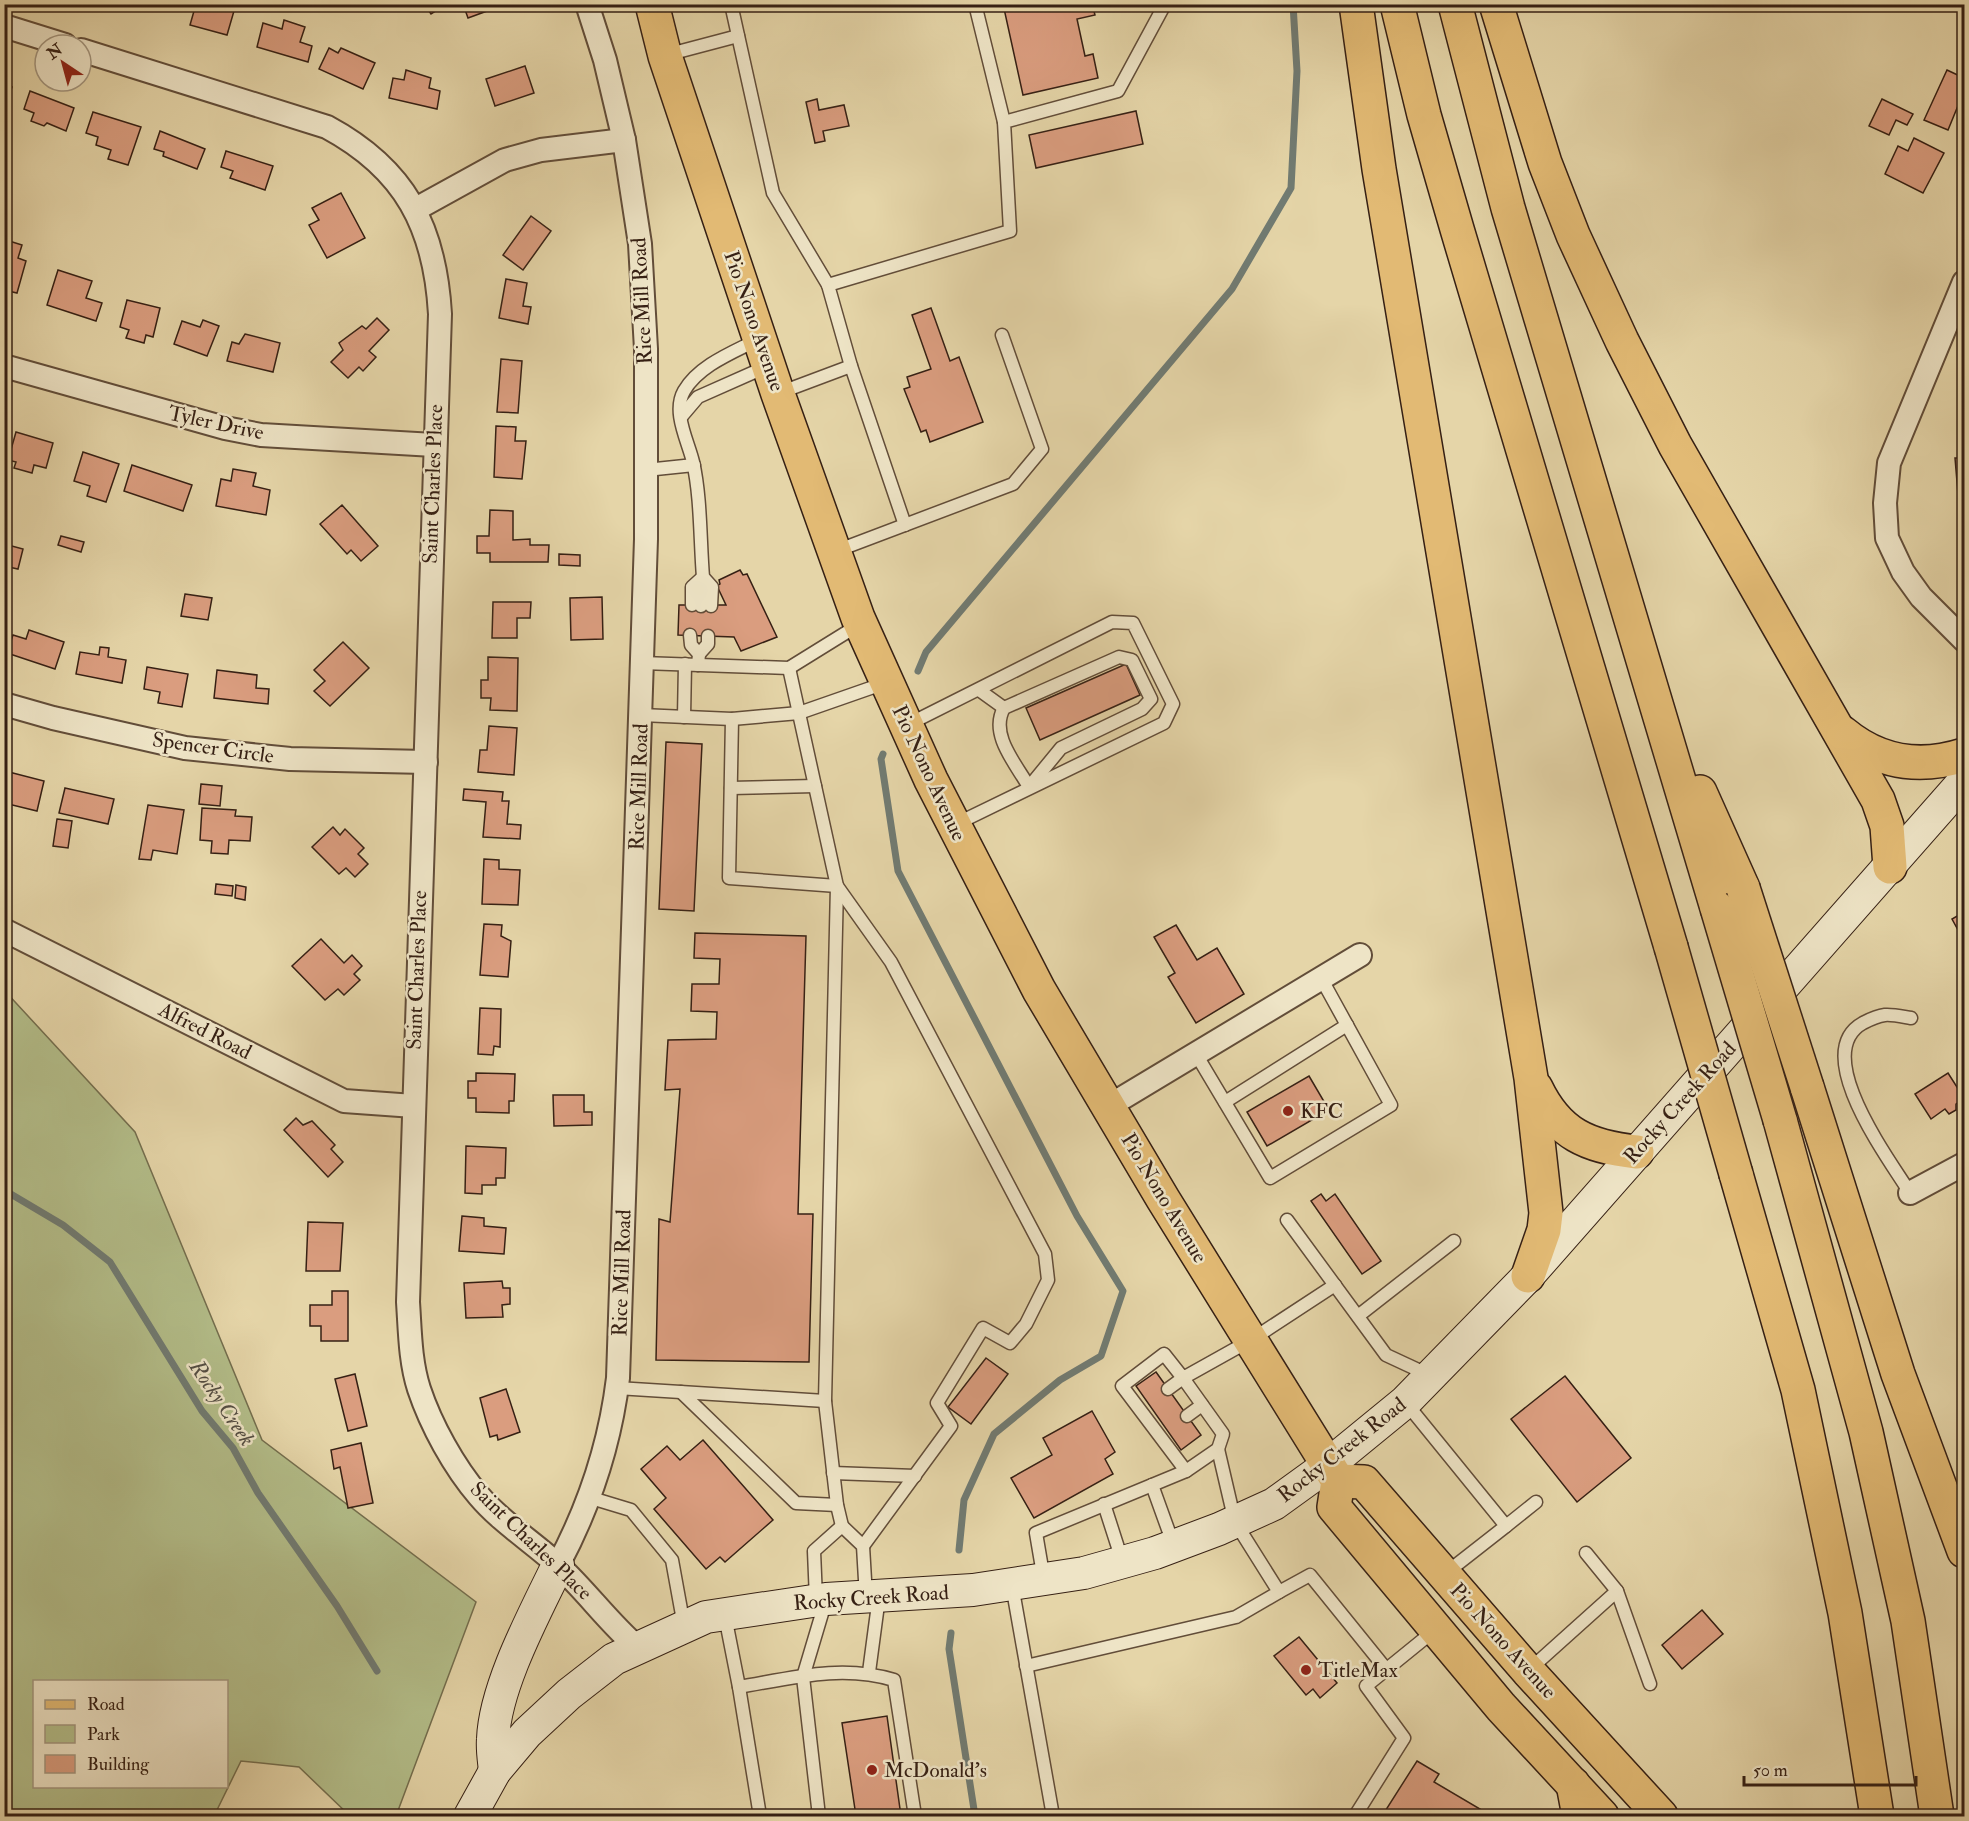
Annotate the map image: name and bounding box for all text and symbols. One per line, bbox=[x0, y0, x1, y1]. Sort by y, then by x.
north arrow bbox=[33, 33, 93, 93]
text: N bbox=[42, 39, 67, 65]
street label: Rice Mill Road bbox=[625, 236, 659, 365]
street label: Pio Nono Avenue bbox=[717, 247, 791, 395]
street label: Tyler Drive bbox=[166, 400, 267, 446]
street label: Saint Charles Place bbox=[417, 403, 449, 564]
street label: Pio Nono Avenue bbox=[886, 701, 972, 845]
street label: Rice Mill Road bbox=[623, 722, 655, 851]
street label: Spencer Circle bbox=[151, 726, 276, 770]
street label: Saint Charles Place bbox=[401, 889, 433, 1050]
street label: Alfred Road bbox=[153, 996, 257, 1066]
street label: Rocky Creek Road bbox=[1618, 1036, 1743, 1170]
place label: KFC bbox=[1300, 1098, 1343, 1125]
marker: KFC bbox=[1281, 1104, 1295, 1118]
street label: Pio Nono Avenue bbox=[1115, 1128, 1213, 1268]
street label: Rice Mill Road bbox=[606, 1208, 638, 1337]
water label: Rocky Creek bbox=[182, 1354, 261, 1451]
street label: Rocky Creek Road bbox=[1272, 1391, 1412, 1509]
street label: Saint Charles Place bbox=[464, 1476, 598, 1606]
street label: Pio Nono Avenue bbox=[1444, 1577, 1562, 1705]
street label: Rocky Creek Road bbox=[792, 1579, 950, 1617]
place label: TitleMax bbox=[1318, 1657, 1398, 1684]
marker: TitleMax bbox=[1299, 1663, 1313, 1677]
legend bbox=[33, 1680, 228, 1788]
text: Road bbox=[87, 1693, 125, 1716]
text: Park bbox=[87, 1723, 120, 1746]
scale bar bbox=[1744, 1749, 1916, 1787]
text: Building bbox=[87, 1753, 150, 1776]
place label: McDonald's bbox=[884, 1757, 987, 1784]
text: 50 m bbox=[1753, 1759, 1788, 1782]
marker: McDonald's bbox=[865, 1763, 879, 1777]

